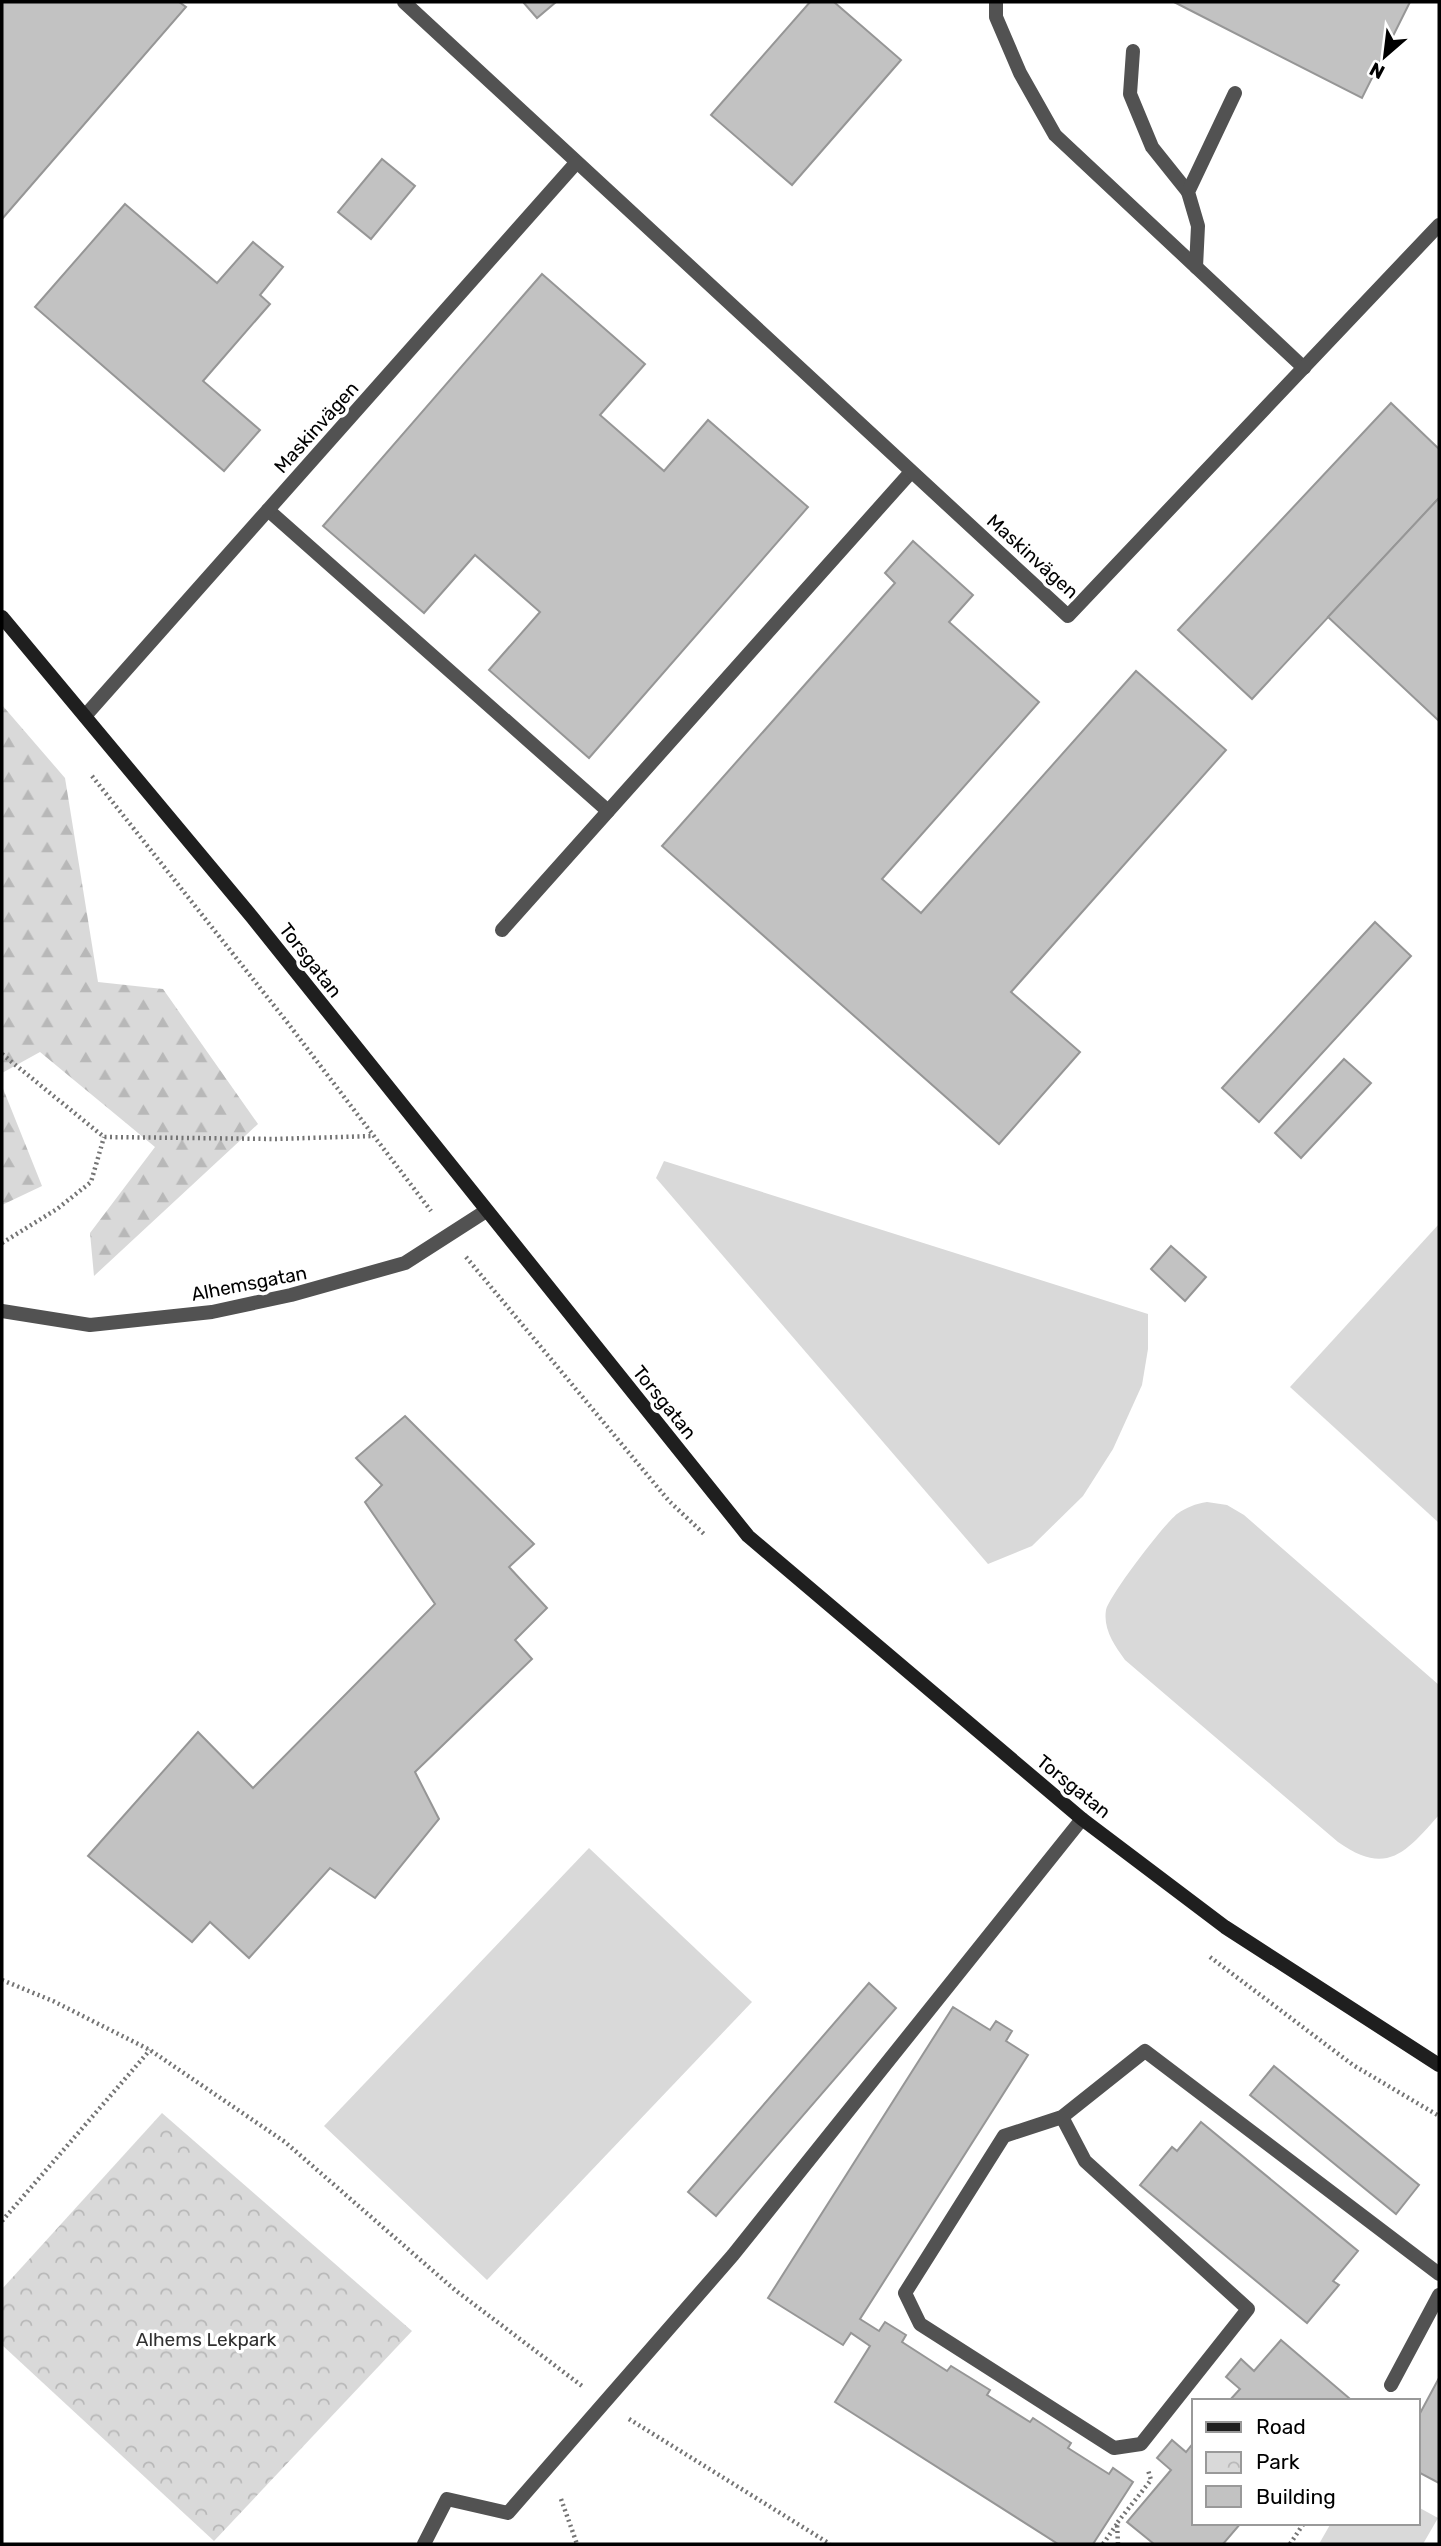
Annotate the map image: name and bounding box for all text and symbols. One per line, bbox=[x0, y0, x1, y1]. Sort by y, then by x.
north arrow bbox=[1350, 21, 1420, 91]
text: N bbox=[1366, 57, 1389, 84]
street label: Maskinvägen bbox=[269, 377, 363, 478]
street label: Maskinvägen bbox=[982, 509, 1083, 603]
street label: Torsgatan bbox=[274, 918, 347, 1002]
street label: Alhemsgatan bbox=[189, 1261, 309, 1306]
street label: Torsgatan bbox=[628, 1361, 701, 1444]
street label: Torsgatan bbox=[1032, 1750, 1115, 1823]
park label: Alhems Lekpark bbox=[136, 2328, 276, 2351]
legend bbox=[1192, 2399, 1420, 2525]
text: Road bbox=[1256, 2414, 1306, 2439]
text: Park bbox=[1256, 2449, 1300, 2474]
text: Building bbox=[1256, 2484, 1336, 2509]

